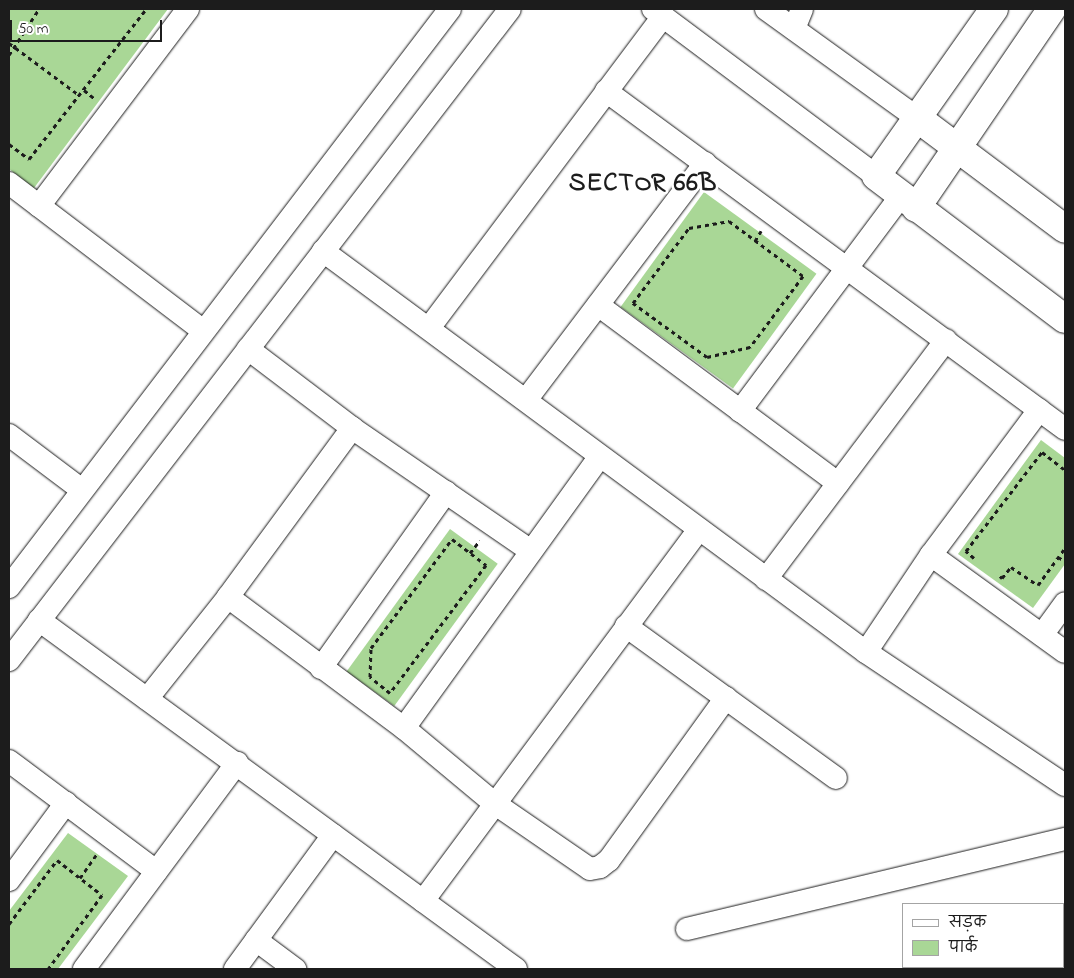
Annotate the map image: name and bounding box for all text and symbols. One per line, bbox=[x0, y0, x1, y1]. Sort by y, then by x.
scale bar bbox=[12, 10, 165, 42]
text: 50 m bbox=[18, 18, 48, 40]
district label: SECTOR 66B bbox=[568, 169, 718, 201]
legend bbox=[902, 903, 1064, 968]
text: सड़क bbox=[949, 912, 986, 934]
text: पार्क bbox=[949, 937, 977, 959]

